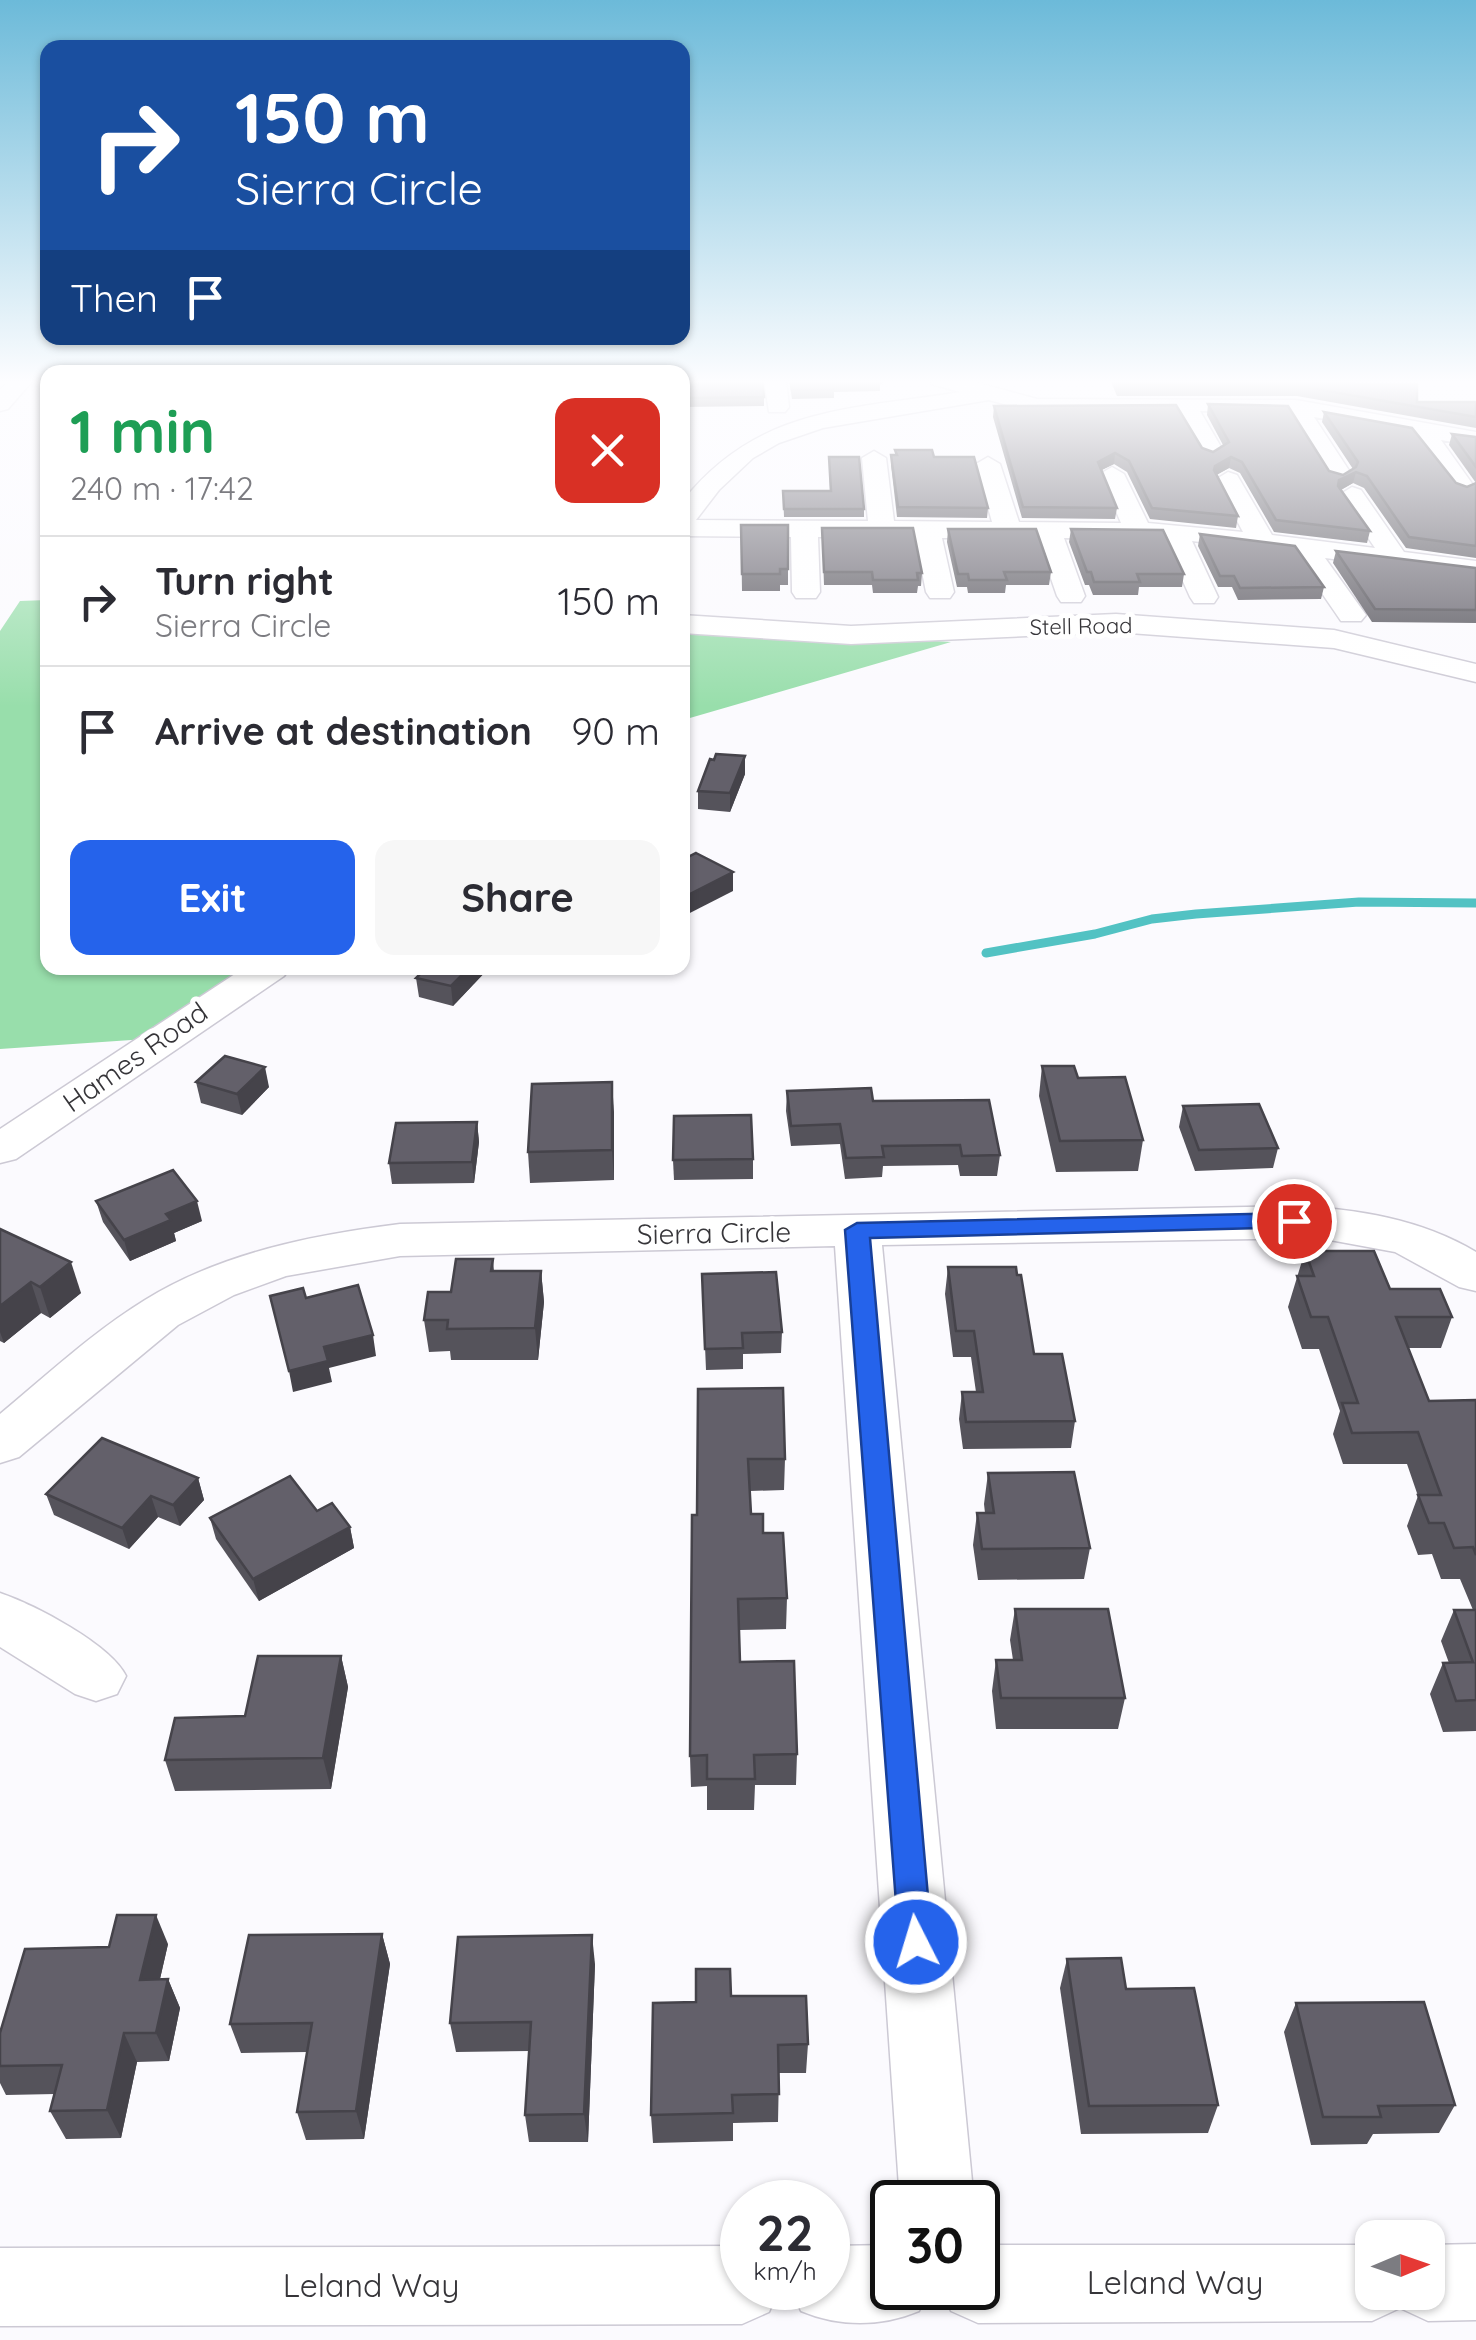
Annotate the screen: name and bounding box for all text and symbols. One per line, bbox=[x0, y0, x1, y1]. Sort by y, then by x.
text: 150 m bbox=[235, 73, 430, 161]
icon: right bbox=[70, 80, 200, 210]
text: Sierra Circle bbox=[235, 160, 483, 216]
icon: arrive bbox=[178, 270, 233, 325]
text: Then bbox=[70, 274, 158, 322]
text: 1 min bbox=[70, 393, 215, 468]
button: close bbox=[555, 398, 660, 503]
text: 240 m · 17:42 bbox=[70, 468, 254, 508]
text: Turn right bbox=[155, 557, 334, 605]
icon: right bbox=[70, 574, 125, 629]
text: 150 m bbox=[558, 577, 660, 625]
text: Sierra Circle bbox=[155, 605, 331, 645]
street label: Stell Road bbox=[1029, 611, 1133, 641]
icon: arrive bbox=[70, 704, 125, 759]
text: Arrive at destination bbox=[155, 707, 532, 755]
text: 90 m bbox=[571, 707, 660, 755]
button: Exit bbox=[70, 840, 355, 955]
button: Share bbox=[375, 840, 660, 955]
street label: Hames Road bbox=[56, 994, 214, 1119]
pin bbox=[1252, 1179, 1337, 1264]
icon: arrive bbox=[1267, 1194, 1322, 1249]
street label: Sierra Circle bbox=[637, 1214, 791, 1251]
position arrow bbox=[864, 1890, 968, 1994]
speed limit sign: 30 bbox=[870, 2180, 1000, 2310]
text: 22 bbox=[757, 2201, 813, 2264]
north arrow bbox=[1355, 2220, 1445, 2310]
map controls bbox=[1355, 2220, 1445, 2310]
text: km/h bbox=[753, 2255, 817, 2286]
street label: Leland Way bbox=[1087, 2262, 1263, 2302]
street label: Leland Way bbox=[283, 2265, 459, 2305]

